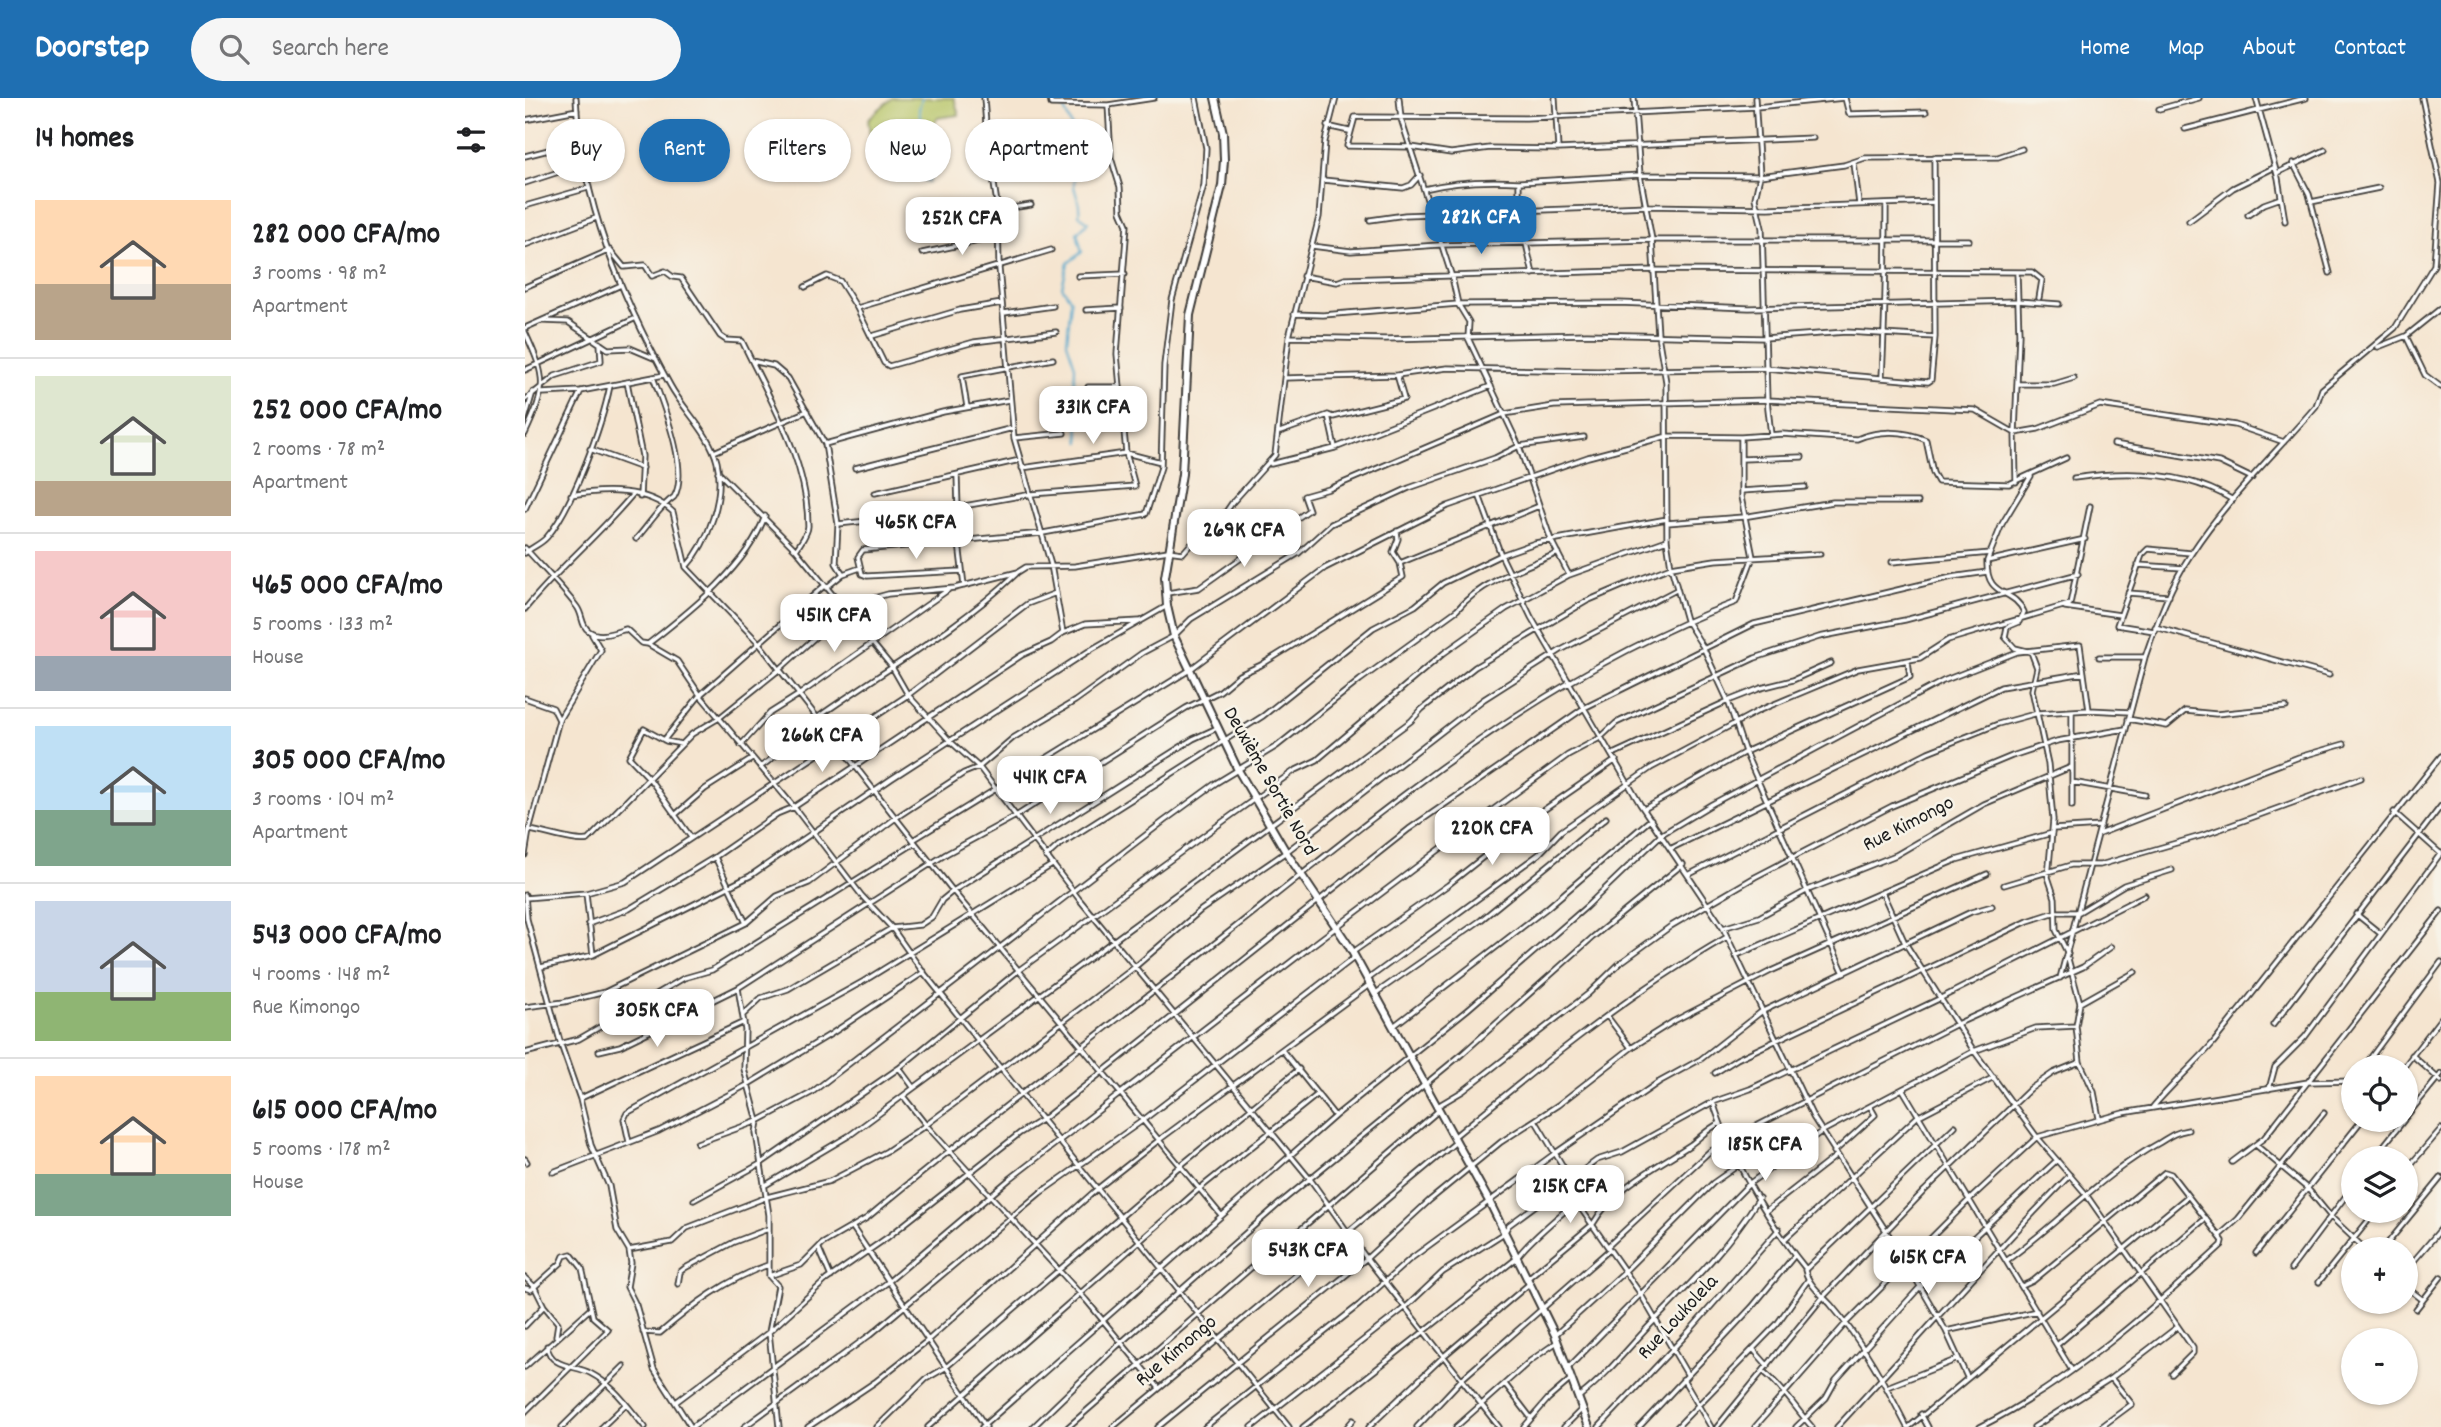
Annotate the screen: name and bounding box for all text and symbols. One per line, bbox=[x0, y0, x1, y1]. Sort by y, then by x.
search box bbox=[191, 18, 681, 81]
text: Doorstep bbox=[35, 26, 149, 73]
icon: search bbox=[215, 30, 253, 68]
text: Search here bbox=[271, 31, 389, 68]
text: Home bbox=[2080, 32, 2130, 66]
text: Map bbox=[2168, 32, 2204, 66]
text: About bbox=[2242, 32, 2296, 66]
text: Contact bbox=[2334, 32, 2406, 66]
text: 14 homes bbox=[35, 119, 134, 162]
chip: Buy bbox=[546, 119, 625, 182]
chip: Rent bbox=[639, 119, 730, 182]
chip: Filters bbox=[744, 119, 851, 182]
chip: New bbox=[865, 119, 951, 182]
chip: Apartment bbox=[965, 119, 1113, 182]
icon: filters bbox=[452, 121, 490, 159]
pin: 282K CFA bbox=[1409, 197, 1553, 256]
pin: 252K CFA bbox=[890, 198, 1034, 257]
text: 282K CFA bbox=[1441, 202, 1521, 235]
text: 252K CFA bbox=[922, 203, 1002, 236]
text: 282 000 CFA/mo bbox=[252, 215, 440, 258]
icon: home bbox=[91, 228, 175, 312]
text: 3 rooms · 98 m² bbox=[252, 258, 387, 291]
text: Apartment bbox=[252, 291, 348, 324]
pin: 331K CFA bbox=[1021, 386, 1165, 446]
text: 252 000 CFA/mo bbox=[252, 391, 442, 434]
text: 331K CFA bbox=[1055, 392, 1131, 425]
icon: home bbox=[91, 404, 175, 488]
text: 2 rooms · 78 m² bbox=[252, 434, 385, 467]
text: Apartment bbox=[252, 467, 348, 500]
pin: 465K CFA bbox=[844, 502, 988, 561]
text: 465K CFA bbox=[875, 507, 957, 540]
pin: 269K CFA bbox=[1172, 510, 1316, 569]
text: 269K CFA bbox=[1203, 515, 1285, 548]
text: 465 000 CFA/mo bbox=[252, 566, 443, 609]
icon: home bbox=[91, 579, 175, 663]
pin: 451K CFA bbox=[762, 594, 906, 654]
text: 451K CFA bbox=[796, 600, 872, 633]
text: 5 rooms · 133 m² bbox=[252, 609, 393, 642]
text: House bbox=[252, 642, 304, 675]
street label: Deuxième Sortie Nord bbox=[1214, 702, 1324, 862]
pin: 266K CFA bbox=[750, 714, 894, 774]
text: 266K CFA bbox=[781, 720, 863, 753]
text: 305 000 CFA/mo bbox=[252, 741, 445, 784]
icon: home bbox=[91, 754, 175, 838]
pin: 441K CFA bbox=[978, 756, 1122, 816]
text: 441K CFA bbox=[1013, 762, 1087, 795]
text: 3 rooms · 104 m² bbox=[252, 784, 394, 817]
street label: Rue Kimongo bbox=[1858, 789, 1960, 861]
pin: 220K CFA bbox=[1420, 808, 1564, 867]
text: 220K CFA bbox=[1451, 813, 1533, 846]
text: Apartment bbox=[252, 817, 348, 850]
text: 543 000 CFA/mo bbox=[252, 916, 442, 959]
icon: home bbox=[91, 929, 175, 1013]
text: 4 rooms · 148 m² bbox=[252, 959, 390, 992]
pin: 305K CFA bbox=[585, 990, 729, 1049]
text: Rue Kimongo bbox=[252, 992, 360, 1025]
text: 305K CFA bbox=[615, 995, 699, 1028]
map controls bbox=[2341, 1055, 2418, 1405]
button: locate bbox=[2341, 1055, 2418, 1132]
text: 615 000 CFA/mo bbox=[252, 1091, 437, 1134]
icon: home bbox=[91, 1104, 175, 1188]
pin: 185K CFA bbox=[1693, 1124, 1837, 1183]
text: 185K CFA bbox=[1728, 1129, 1802, 1162]
text: 5 rooms · 178 m² bbox=[252, 1134, 391, 1167]
button: layers bbox=[2341, 1146, 2418, 1223]
pin: 215K CFA bbox=[1498, 1166, 1642, 1225]
text: House bbox=[252, 1167, 304, 1200]
text: 215K CFA bbox=[1532, 1171, 1608, 1204]
pin: 543K CFA bbox=[1236, 1230, 1380, 1289]
text: 543K CFA bbox=[1268, 1235, 1348, 1268]
pin: 615K CFA bbox=[1856, 1236, 2000, 1296]
button: + bbox=[2341, 1237, 2418, 1314]
text: 615K CFA bbox=[1889, 1242, 1967, 1275]
street label: Rue Loukolela bbox=[1631, 1268, 1727, 1367]
street label: Rue Kimongo bbox=[1129, 1309, 1225, 1395]
button: − bbox=[2341, 1328, 2418, 1405]

